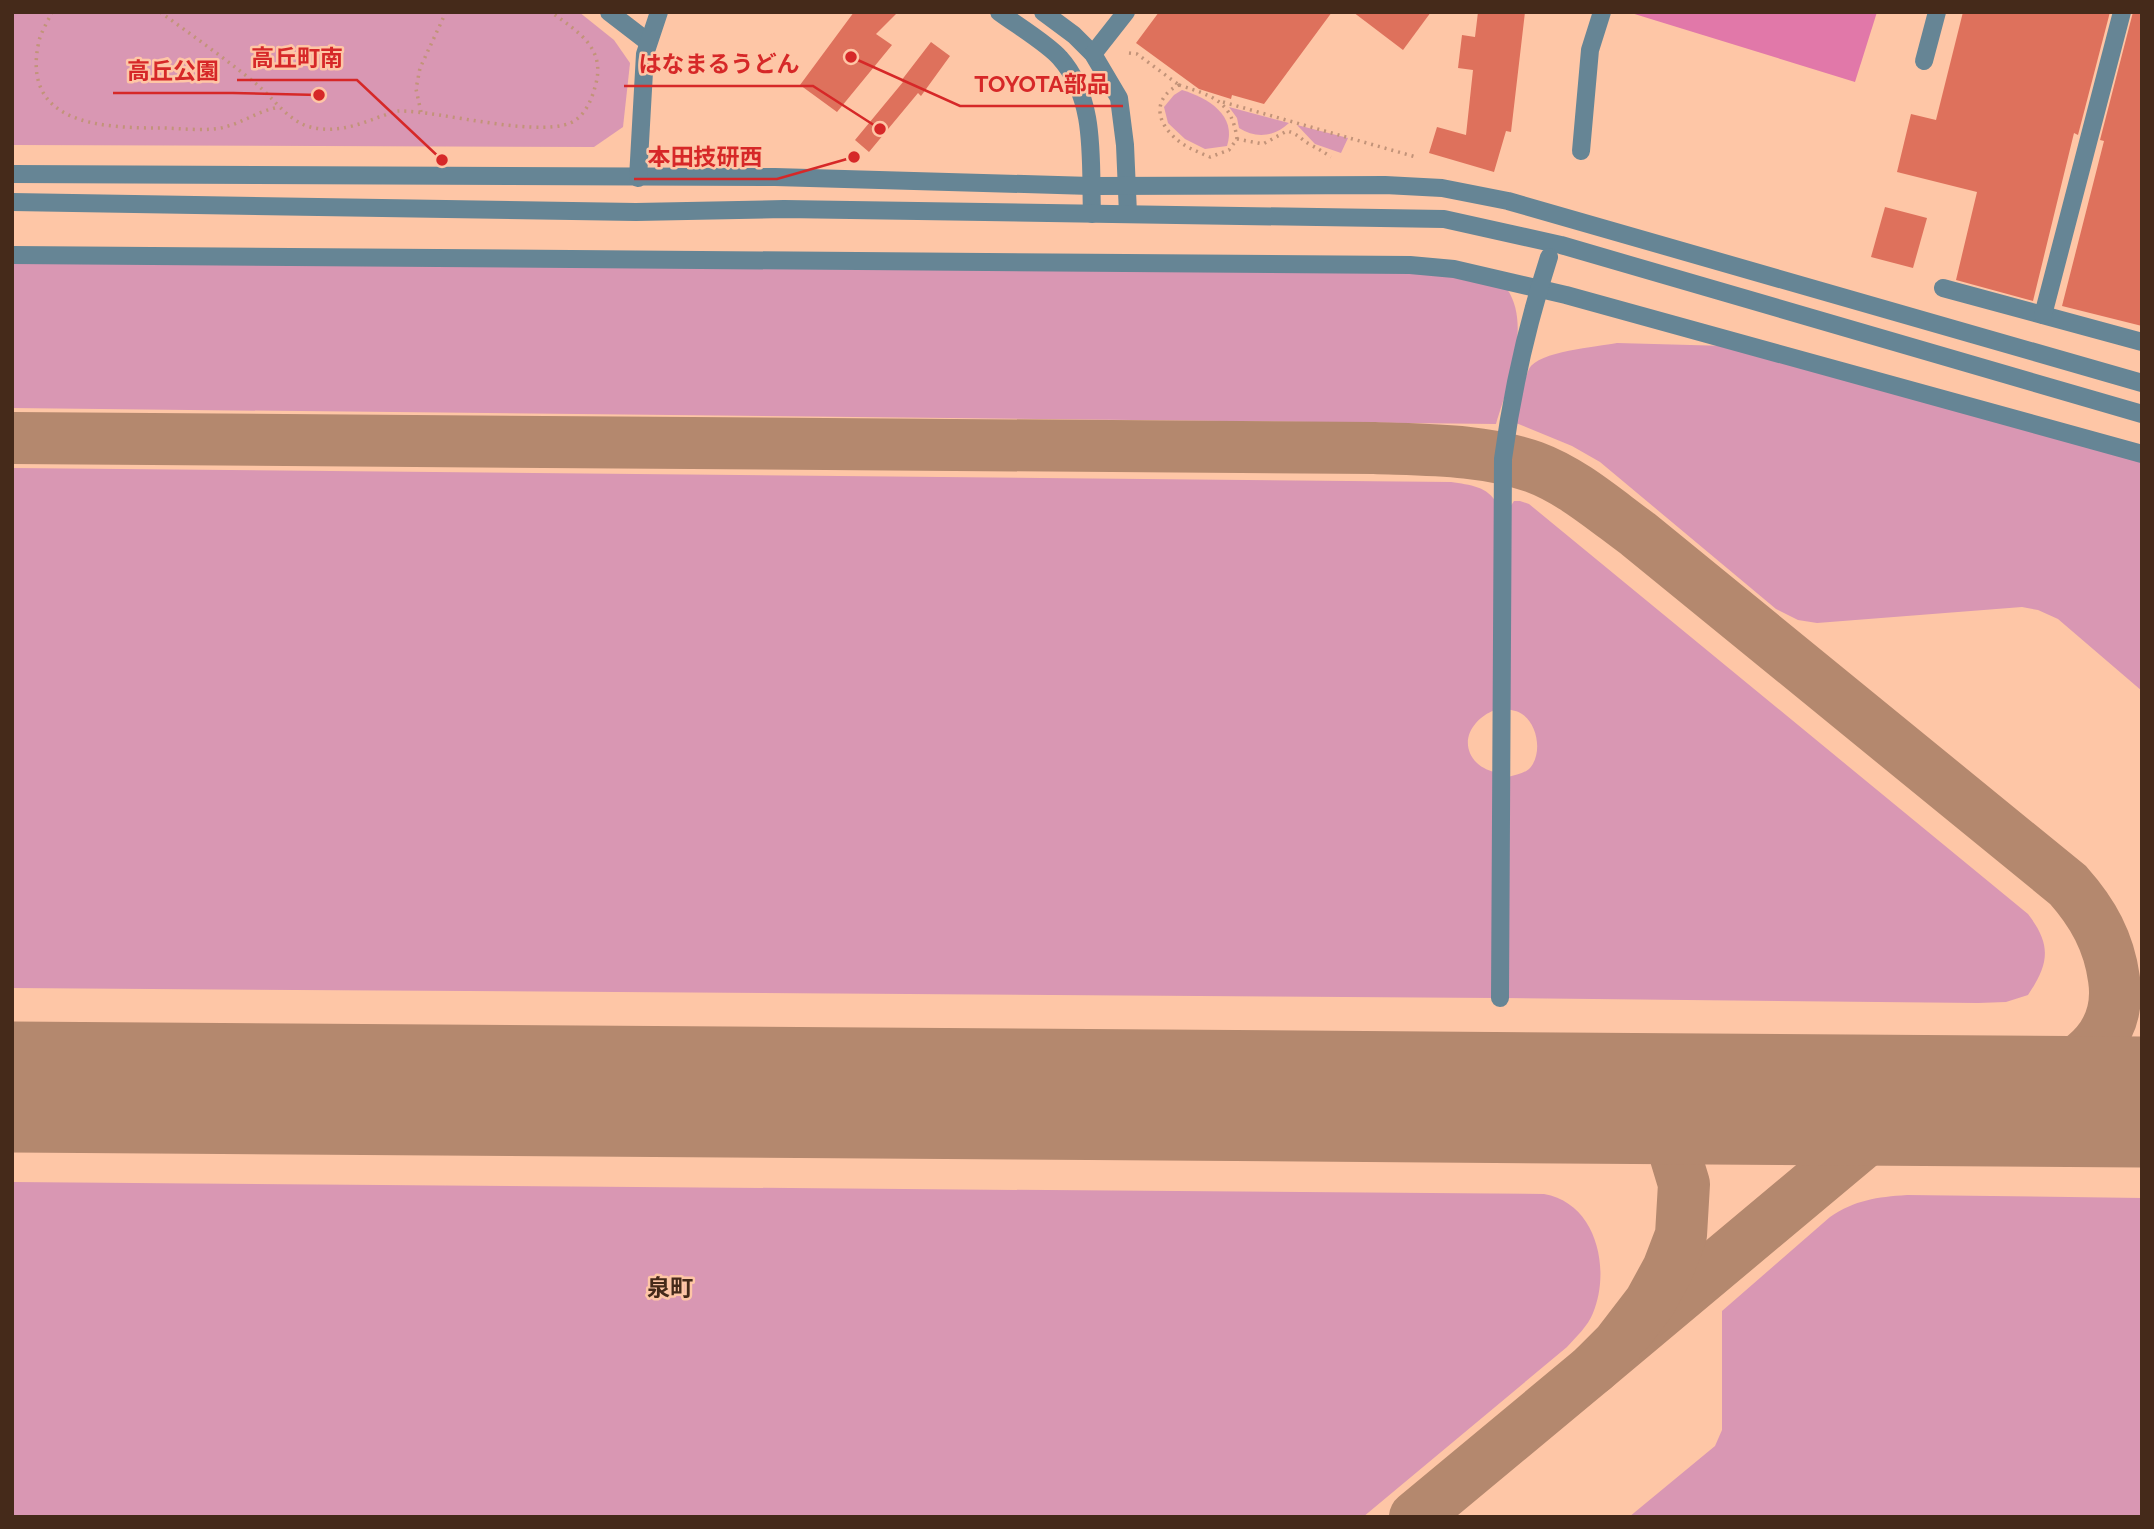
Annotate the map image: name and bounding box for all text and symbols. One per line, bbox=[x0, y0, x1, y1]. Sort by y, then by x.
callout: 高丘町南 bbox=[237, 36, 357, 80]
callout: はなまるうどん bbox=[624, 42, 813, 86]
text: 高丘町南 bbox=[251, 44, 343, 71]
callout: 高丘公園 bbox=[113, 49, 233, 93]
text: はなまるうどん bbox=[639, 50, 800, 77]
text: 高丘公園 bbox=[127, 57, 219, 84]
callout: TOYOTA部品 bbox=[960, 62, 1123, 106]
text: TOYOTA部品 bbox=[974, 70, 1110, 97]
callout: 本田技研西 bbox=[634, 135, 777, 179]
text: 本田技研西 bbox=[648, 143, 763, 170]
district label: 泉町 bbox=[647, 1274, 693, 1301]

